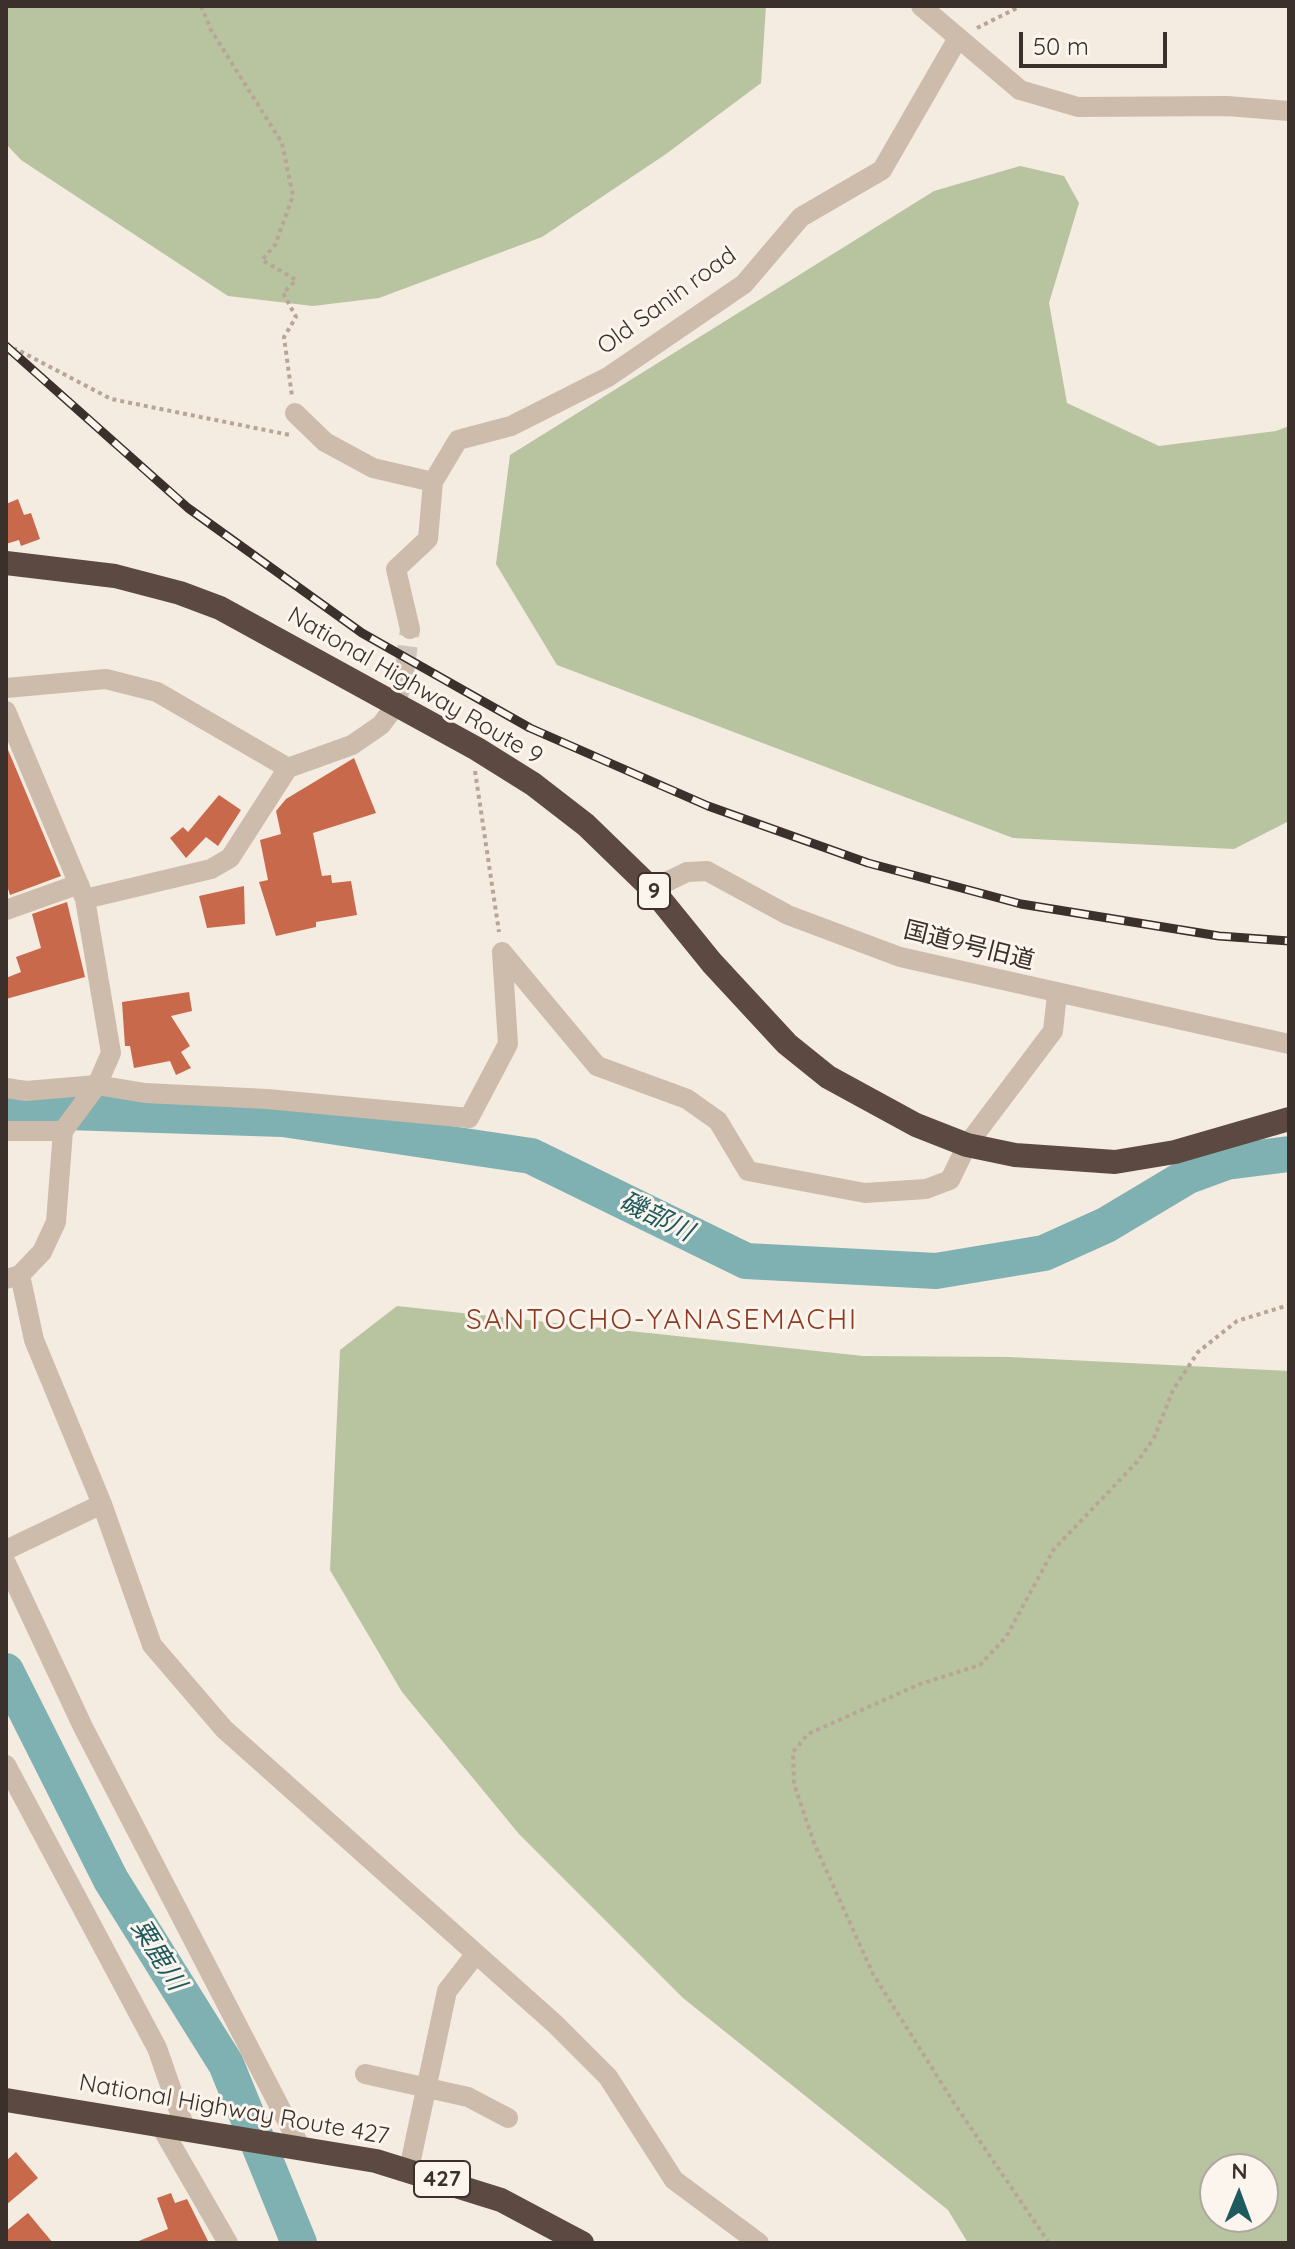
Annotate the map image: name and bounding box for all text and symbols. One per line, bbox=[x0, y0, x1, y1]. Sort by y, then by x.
scale bar bbox=[1023, 16, 1171, 66]
text: 50 m bbox=[1033, 31, 1089, 61]
street label: Old Sanin road bbox=[592, 241, 742, 361]
street label: National Highway Route 9 bbox=[282, 601, 548, 771]
road number: 9 bbox=[638, 873, 670, 909]
street label: 国道9号旧道 bbox=[901, 916, 1037, 976]
water label: 磯部川 bbox=[614, 1186, 698, 1248]
district label: SANTOCHO-YANASEMACHI bbox=[466, 1304, 858, 1338]
water label: 粟鹿川 bbox=[124, 1914, 192, 1996]
street label: National Highway Route 427 bbox=[77, 2069, 391, 2151]
north arrow bbox=[1199, 2153, 1279, 2233]
text: N bbox=[1231, 2157, 1248, 2185]
road number: 427 bbox=[414, 2161, 470, 2197]

